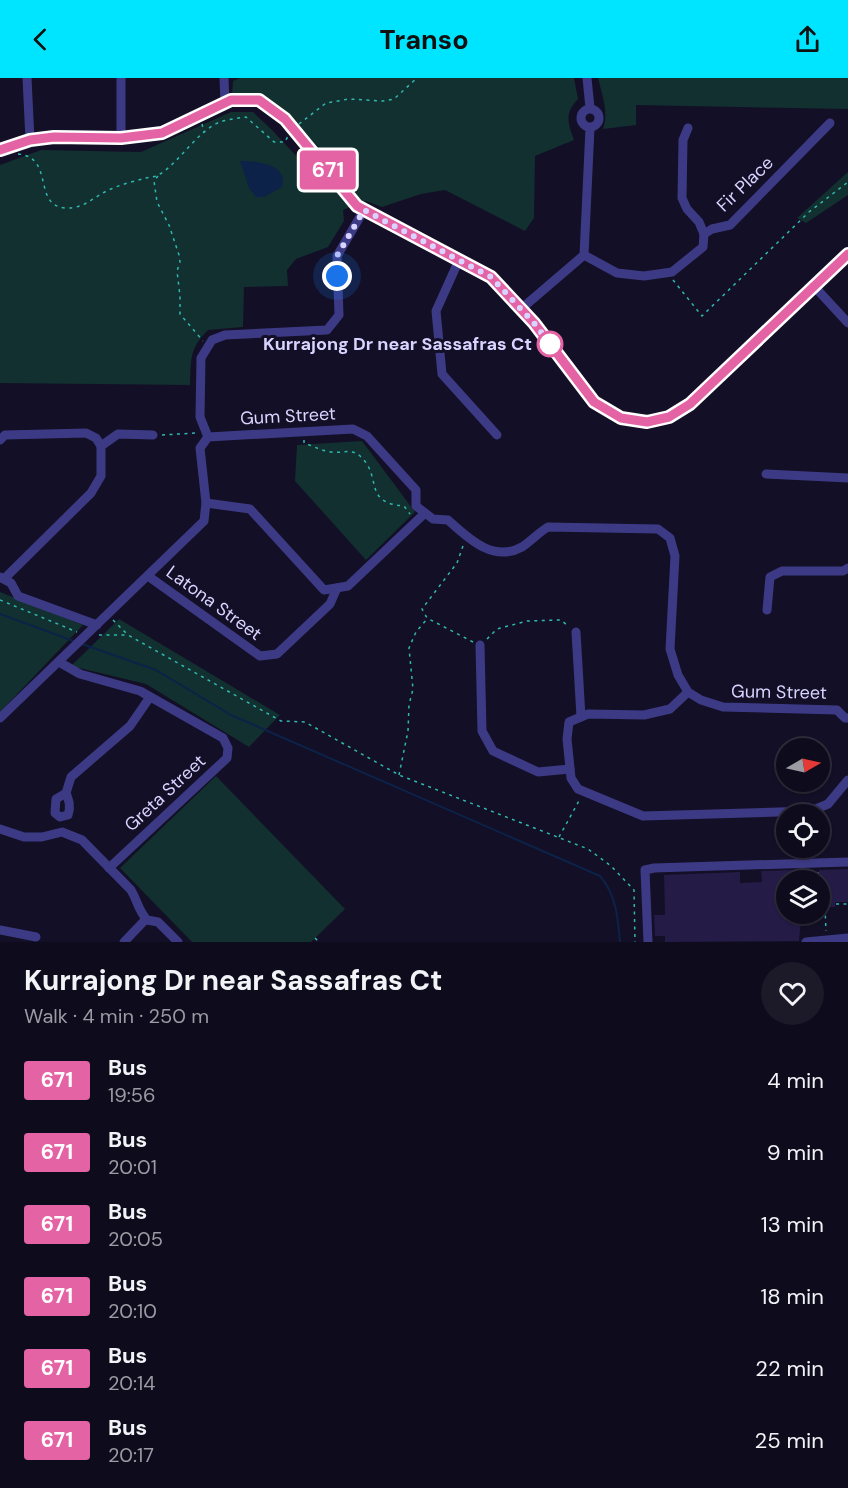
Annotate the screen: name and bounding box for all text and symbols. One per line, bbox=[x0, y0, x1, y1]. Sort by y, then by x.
text: Transo bbox=[379, 22, 469, 57]
icon: back bbox=[24, 23, 57, 56]
icon: share bbox=[791, 23, 824, 56]
line badge: 671 bbox=[294, 150, 362, 190]
street label: Fir Place bbox=[711, 151, 779, 217]
text: 671 bbox=[312, 156, 344, 184]
your location bbox=[322, 261, 352, 291]
marker: Kurrajong Dr near Sassafras Ct bbox=[537, 331, 563, 357]
place label: Kurrajong Dr near Sassafras Ct bbox=[263, 332, 532, 356]
street label: Gum Street bbox=[240, 402, 336, 430]
street label: Latona Street bbox=[161, 560, 267, 646]
street label: Gum Street bbox=[731, 679, 827, 705]
north arrow bbox=[776, 738, 830, 792]
map controls bbox=[776, 738, 830, 924]
street label: Greta Street bbox=[119, 749, 211, 837]
button: locate bbox=[776, 804, 830, 858]
button: layers bbox=[776, 870, 830, 924]
text: Kurrajong Dr near Sassafras Ct bbox=[24, 962, 442, 999]
button: heart bbox=[761, 962, 824, 1025]
text: Walk · 4 min · 250 m bbox=[24, 1003, 209, 1029]
text: Bus bbox=[108, 1053, 147, 1082]
text: 671 bbox=[41, 1066, 73, 1094]
text: 4 min bbox=[767, 1066, 824, 1095]
text: 19:56 bbox=[108, 1082, 156, 1108]
text: Bus bbox=[108, 1125, 147, 1154]
text: 671 bbox=[41, 1138, 73, 1166]
text: 9 min bbox=[767, 1138, 824, 1167]
text: 20:01 bbox=[108, 1154, 157, 1180]
text: Bus bbox=[108, 1197, 147, 1226]
text: 671 bbox=[41, 1210, 73, 1238]
text: 13 min bbox=[761, 1210, 824, 1239]
text: 20:05 bbox=[108, 1226, 163, 1252]
text: Bus bbox=[108, 1269, 147, 1298]
text: 671 bbox=[41, 1282, 73, 1310]
text: 18 min bbox=[760, 1282, 824, 1311]
text: 20:10 bbox=[108, 1298, 157, 1324]
text: Bus bbox=[108, 1341, 147, 1370]
text: 671 bbox=[41, 1354, 73, 1382]
text: 22 min bbox=[755, 1354, 824, 1383]
text: 20:14 bbox=[108, 1370, 155, 1396]
text: Bus bbox=[108, 1413, 147, 1442]
text: 671 bbox=[41, 1426, 73, 1454]
text: 25 min bbox=[755, 1426, 824, 1455]
text: 20:17 bbox=[108, 1442, 154, 1468]

